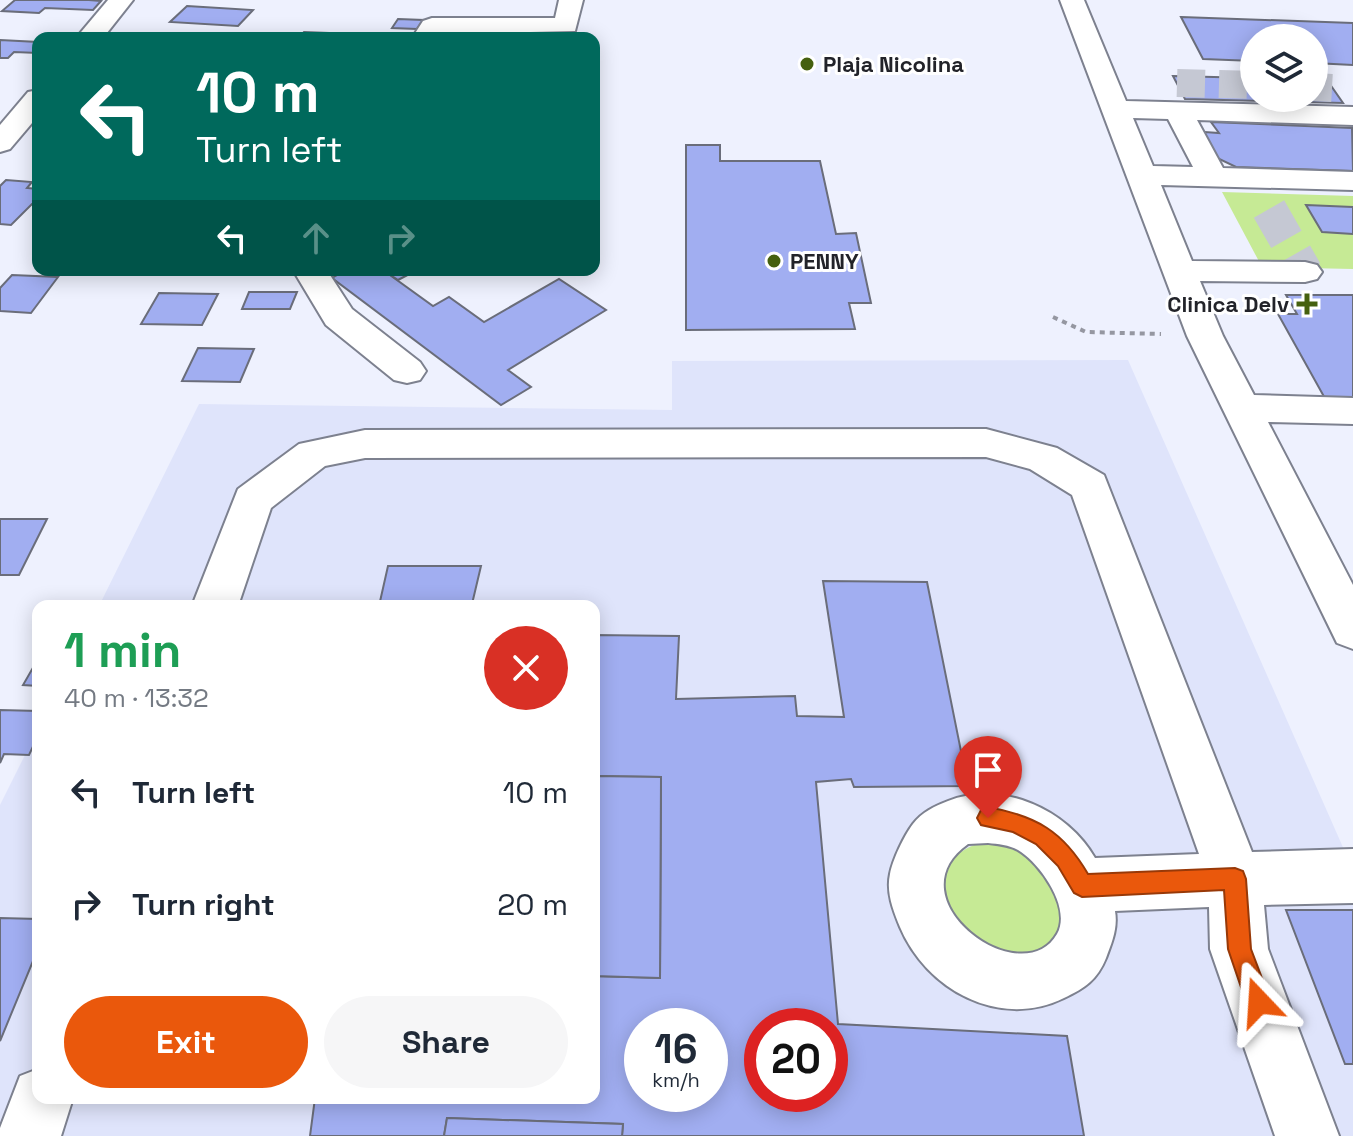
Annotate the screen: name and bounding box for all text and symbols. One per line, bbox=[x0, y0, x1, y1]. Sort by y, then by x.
map controls bbox=[1240, 24, 1328, 112]
button: layers bbox=[1240, 24, 1328, 112]
place label: Plaja Nicolina bbox=[823, 50, 964, 78]
marker: Plaja Nicolina bbox=[798, 55, 816, 73]
text: 10 m bbox=[196, 57, 320, 128]
icon: left bbox=[64, 64, 168, 168]
text: Turn left bbox=[196, 127, 343, 173]
icon: left bbox=[210, 216, 254, 260]
icon: ahead bbox=[294, 216, 338, 260]
icon: right bbox=[378, 216, 422, 260]
place label: PENNY bbox=[790, 247, 859, 275]
marker: PENNY bbox=[765, 252, 783, 270]
place label: Clinica Delv bbox=[1167, 290, 1289, 318]
marker: Clinica Delv bbox=[1296, 293, 1318, 315]
text: 1 min bbox=[64, 620, 181, 681]
button: close bbox=[484, 626, 568, 710]
text: 40 m · 13:32 bbox=[64, 681, 209, 715]
pin bbox=[954, 736, 1022, 818]
icon: arrive bbox=[966, 748, 1010, 792]
icon: left bbox=[64, 770, 108, 814]
text: Turn left bbox=[132, 773, 255, 812]
text: 10 m bbox=[503, 773, 568, 812]
icon: right bbox=[64, 882, 108, 926]
text: Turn right bbox=[132, 885, 275, 924]
text: 20 m bbox=[497, 885, 568, 924]
position arrow bbox=[1217, 960, 1301, 1044]
button: Exit bbox=[64, 996, 308, 1088]
button: Share bbox=[324, 996, 568, 1088]
speed limit sign: 20 bbox=[744, 1008, 848, 1112]
text: 16 bbox=[655, 1024, 697, 1075]
text: km/h bbox=[652, 1067, 700, 1093]

